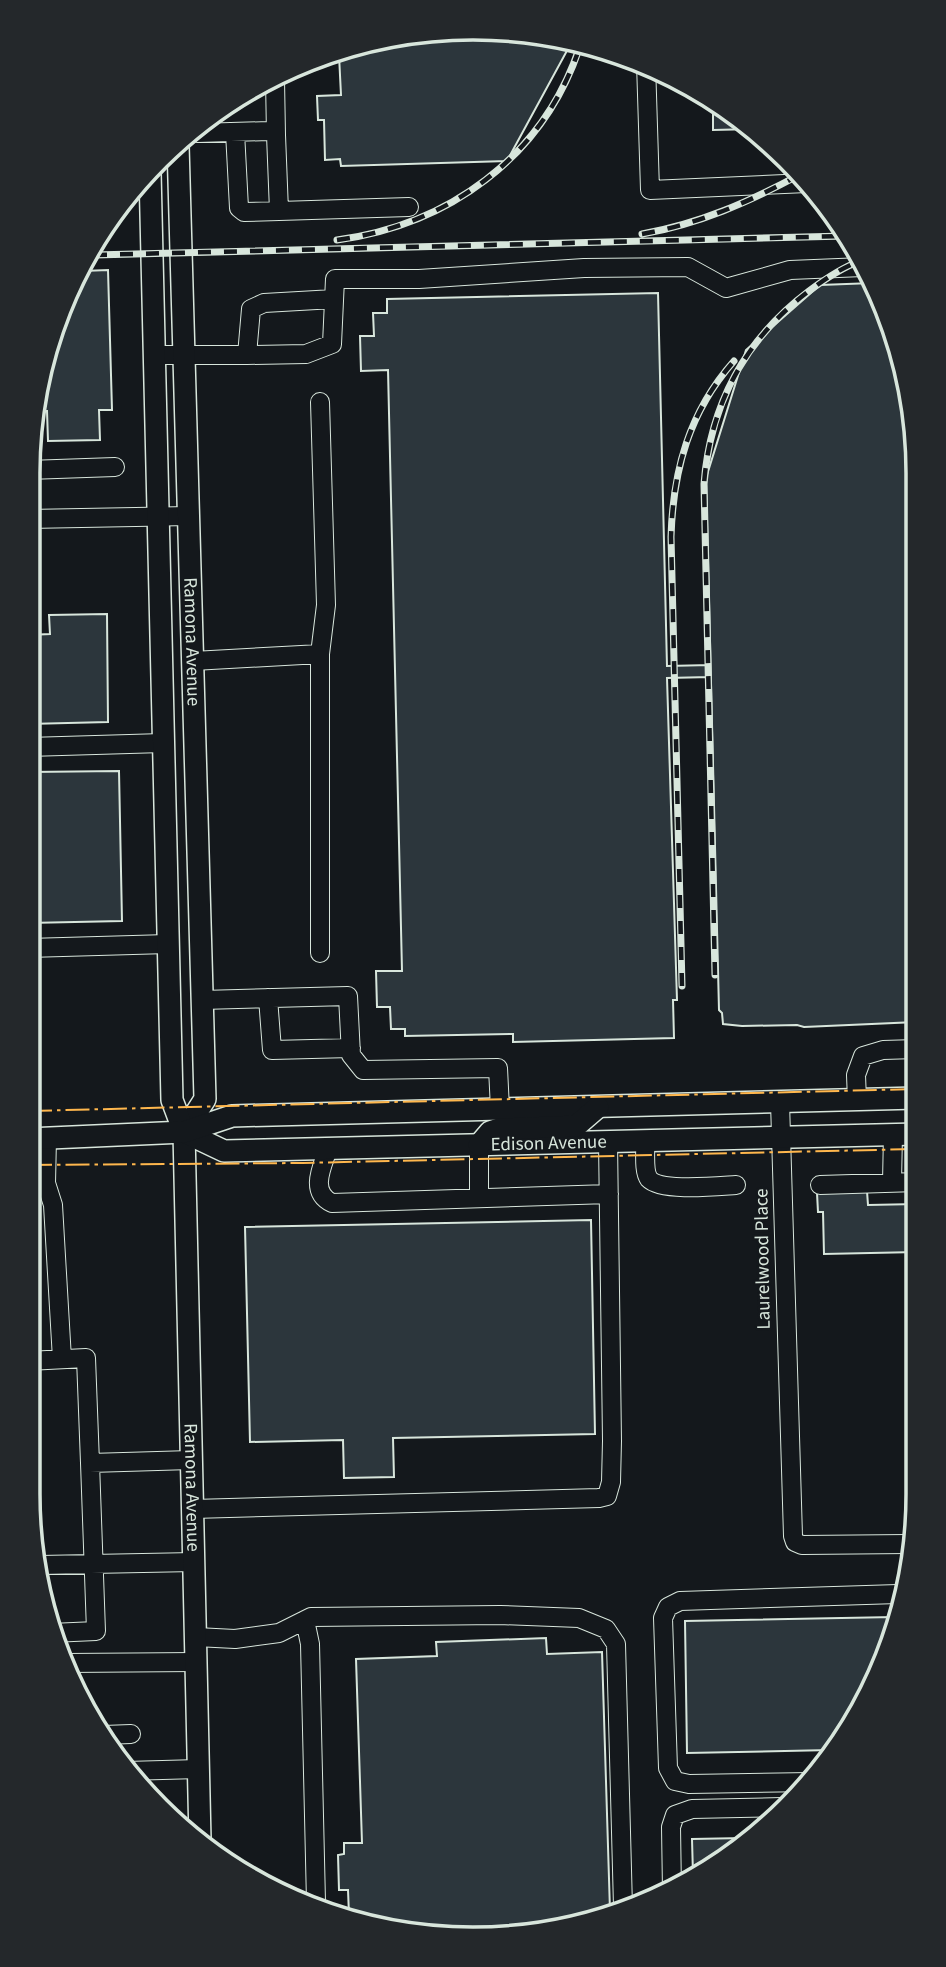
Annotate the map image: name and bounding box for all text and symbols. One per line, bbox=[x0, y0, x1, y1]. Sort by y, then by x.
street label: Ramona Avenue bbox=[177, 577, 207, 707]
street label: Edison Avenue bbox=[490, 1128, 607, 1158]
street label: Laurelwood Place bbox=[748, 1188, 778, 1330]
street label: Ramona Avenue bbox=[177, 1423, 207, 1552]

